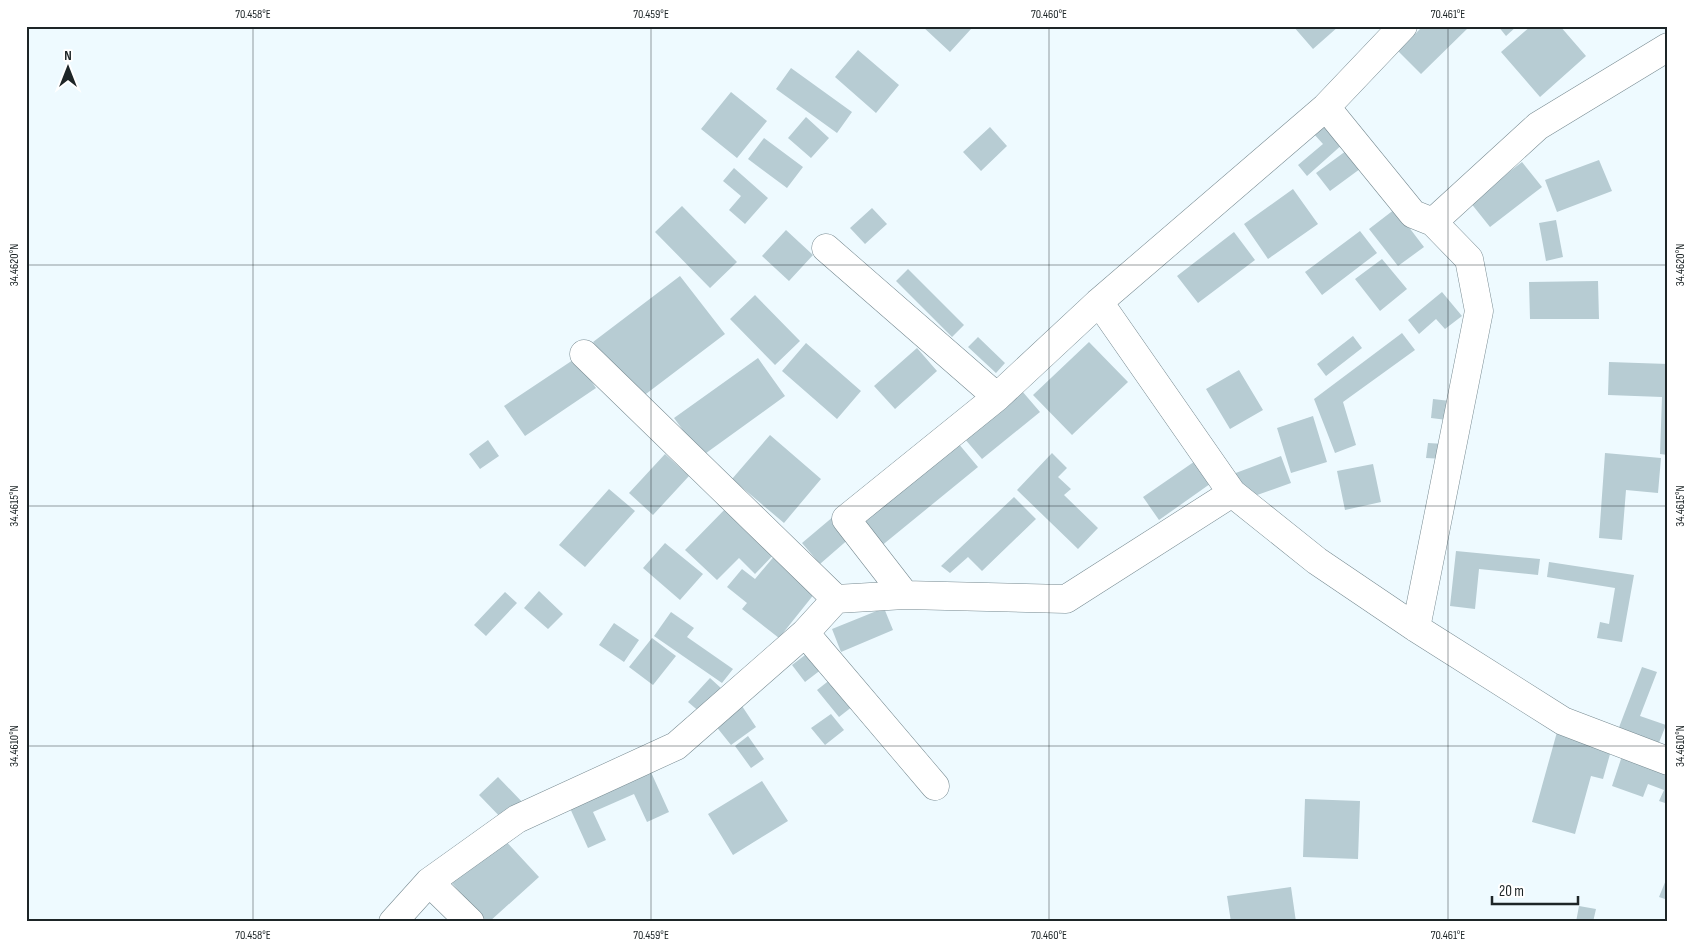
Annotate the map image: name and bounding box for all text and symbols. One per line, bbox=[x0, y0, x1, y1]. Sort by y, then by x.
text: 70.458°E bbox=[235, 7, 271, 22]
text: 70.459°E bbox=[633, 7, 669, 22]
text: 70.460°E bbox=[1031, 7, 1067, 22]
text: 70.461°E bbox=[1431, 7, 1465, 22]
north arrow bbox=[42, 42, 92, 92]
text: N bbox=[64, 47, 72, 64]
text: 34.4620°N bbox=[7, 244, 22, 286]
text: 34.4620°N bbox=[1673, 244, 1688, 286]
text: 34.4615°N bbox=[7, 485, 22, 527]
text: 34.4615°N bbox=[1673, 485, 1688, 527]
text: 34.4610°N bbox=[7, 725, 22, 767]
text: 34.4610°N bbox=[1673, 725, 1688, 767]
scale bar bbox=[1492, 873, 1578, 905]
text: 20 m bbox=[1499, 882, 1524, 901]
text: 70.458°E bbox=[235, 928, 271, 943]
text: 70.459°E bbox=[633, 928, 669, 943]
text: 70.460°E bbox=[1031, 928, 1067, 943]
text: 70.461°E bbox=[1431, 928, 1465, 943]

